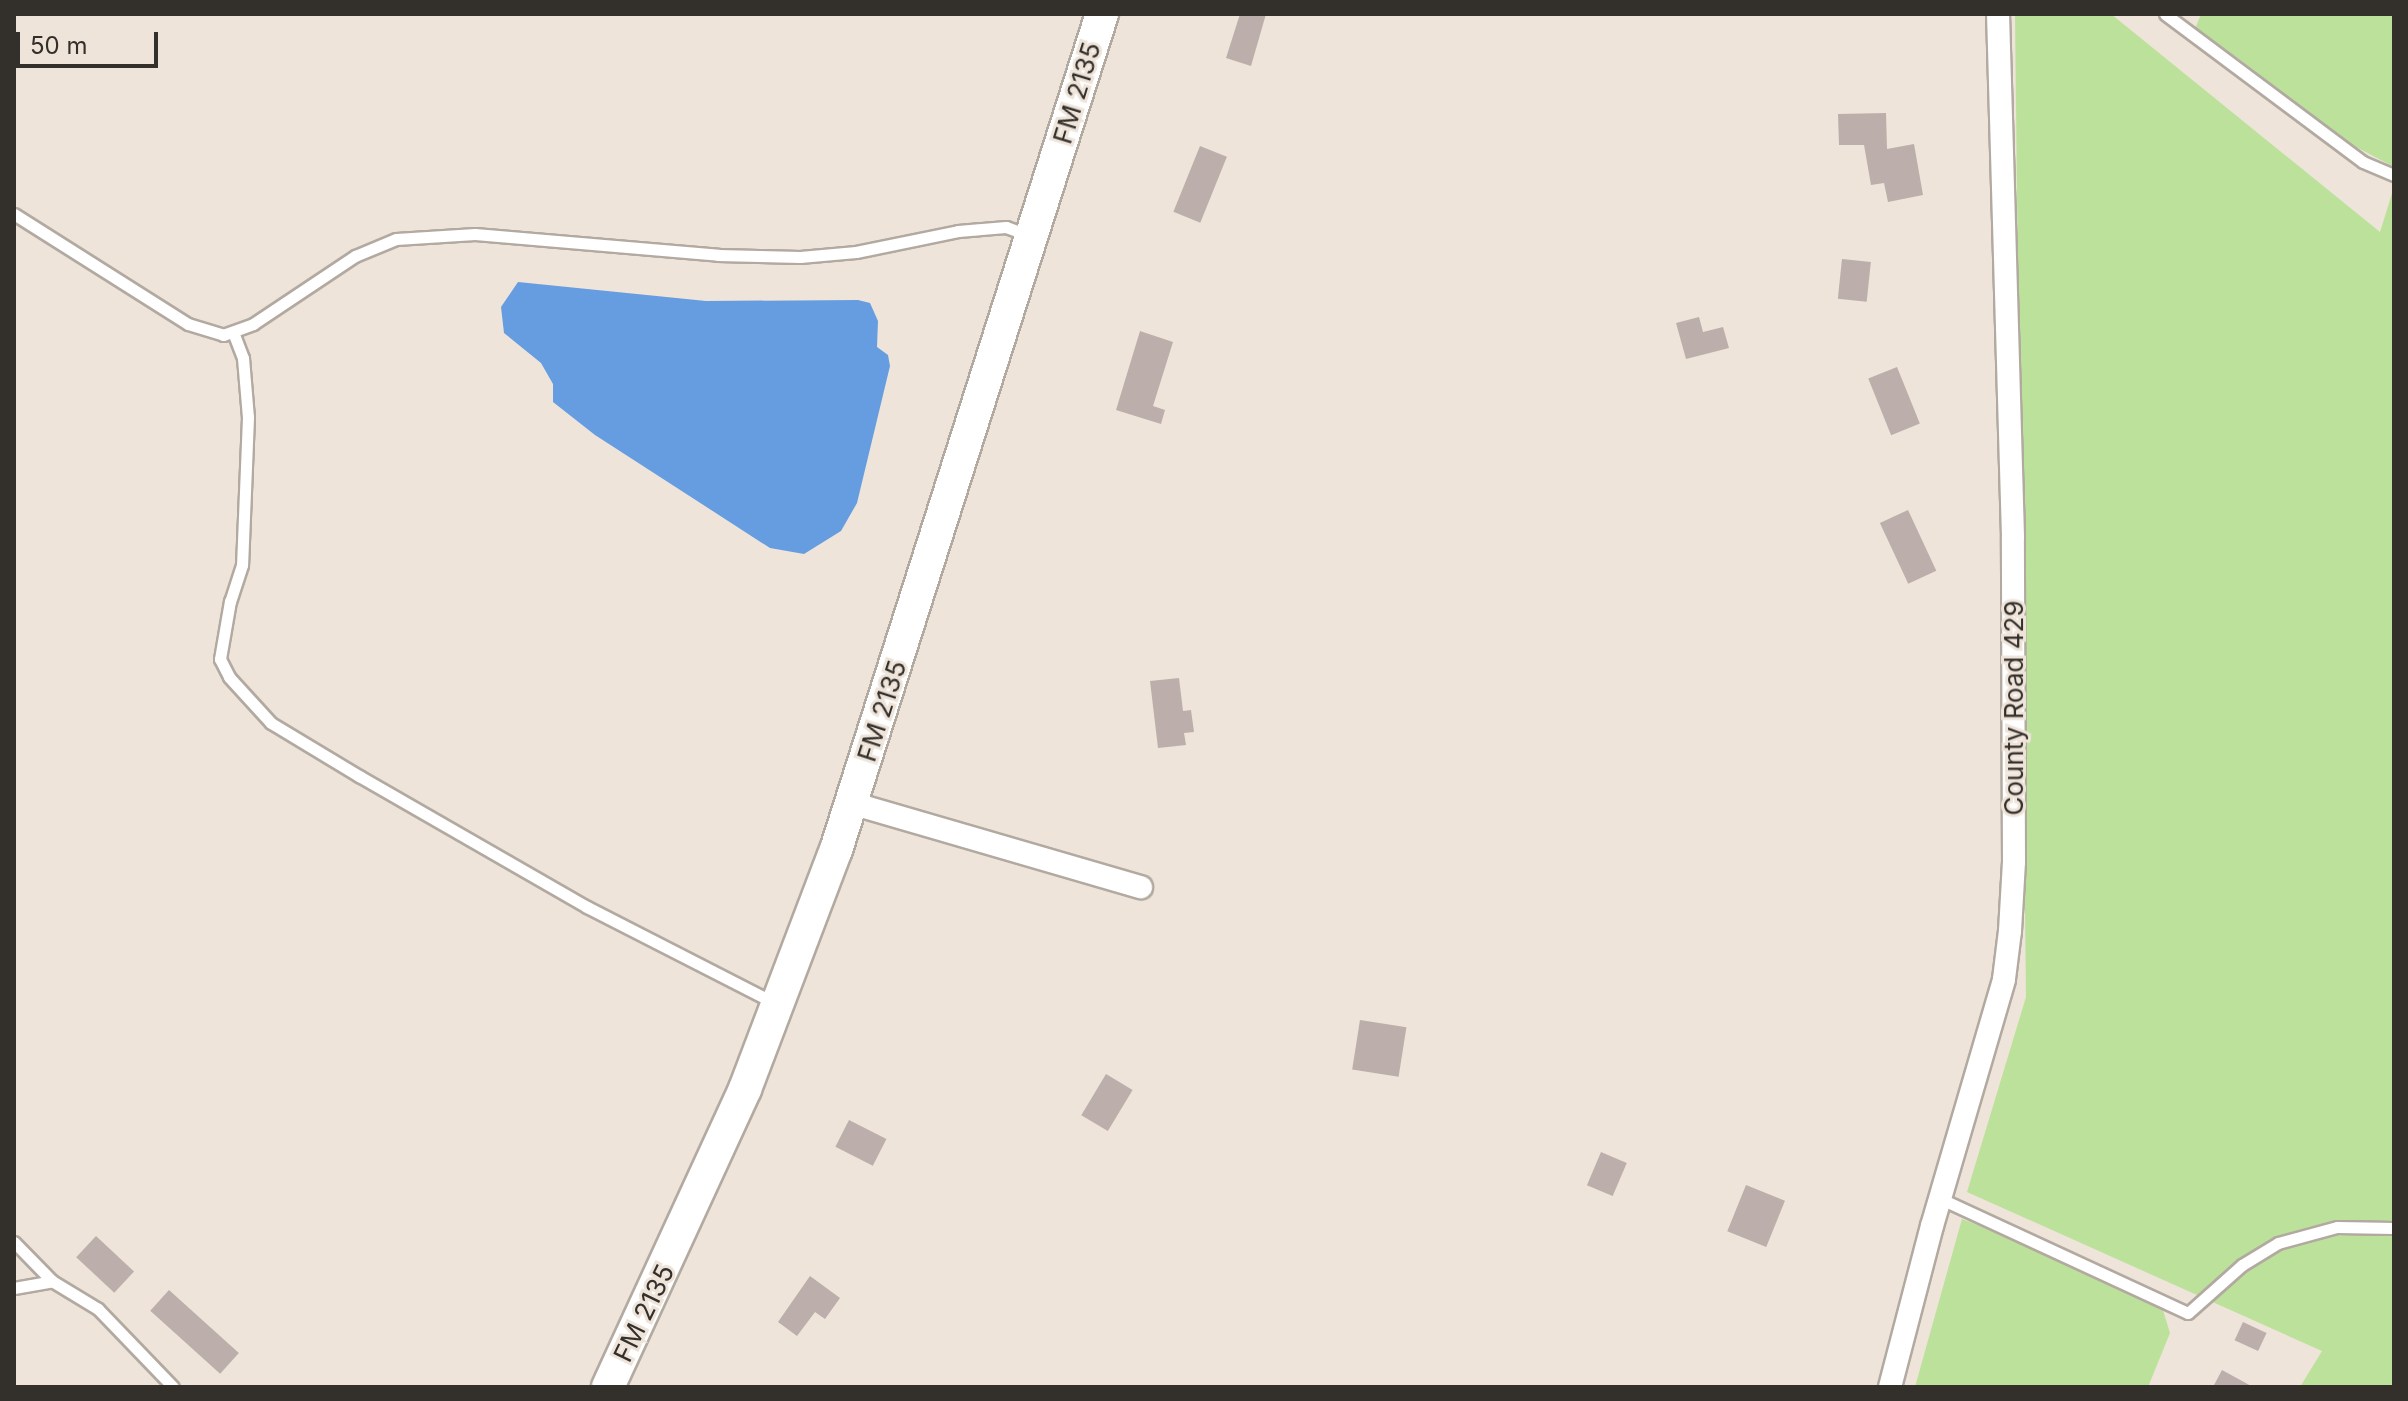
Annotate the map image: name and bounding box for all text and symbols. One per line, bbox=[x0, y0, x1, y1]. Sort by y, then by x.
scale bar bbox=[20, 16, 162, 66]
text: 50 m bbox=[30, 31, 88, 60]
street label: FM 2135 bbox=[1047, 38, 1107, 148]
street label: County Road 429 bbox=[1998, 600, 2030, 816]
street label: FM 2135 bbox=[851, 657, 913, 765]
street label: FM 2135 bbox=[607, 1259, 681, 1367]

